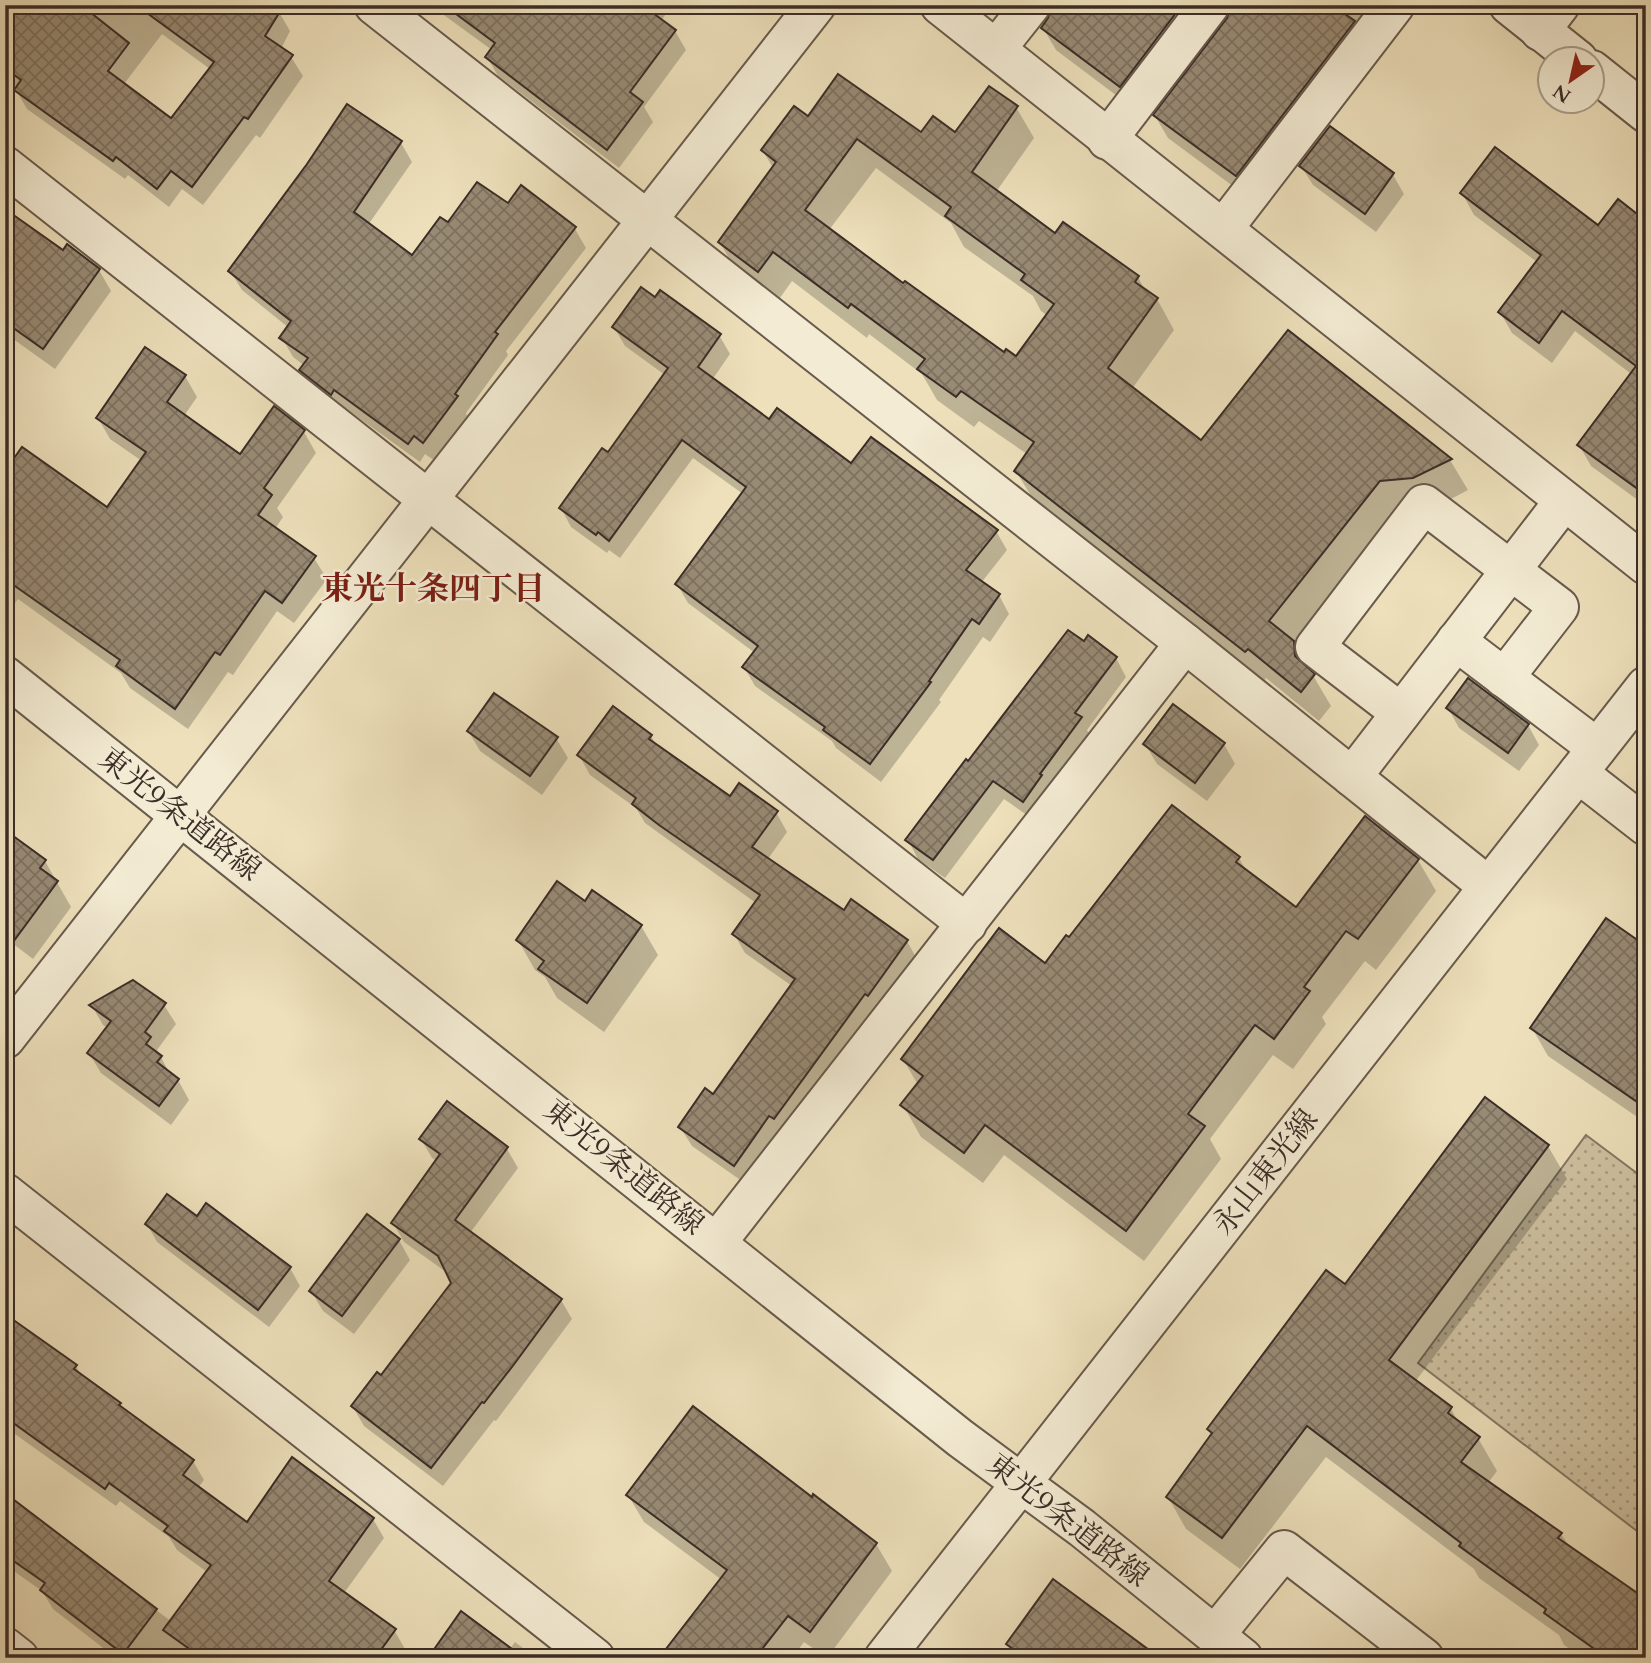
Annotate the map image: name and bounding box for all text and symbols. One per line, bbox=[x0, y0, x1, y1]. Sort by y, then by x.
north arrow bbox=[1536, 46, 1606, 116]
text: N bbox=[1548, 78, 1576, 109]
district label: 東光十条四丁目 bbox=[321, 567, 545, 611]
street label: 東光9条道路線 bbox=[90, 738, 269, 891]
street label: 東光9条道路線 bbox=[535, 1090, 713, 1245]
street label: 永山東光線 bbox=[1203, 1101, 1328, 1244]
street label: 東光9条道路線 bbox=[978, 1444, 1157, 1597]

